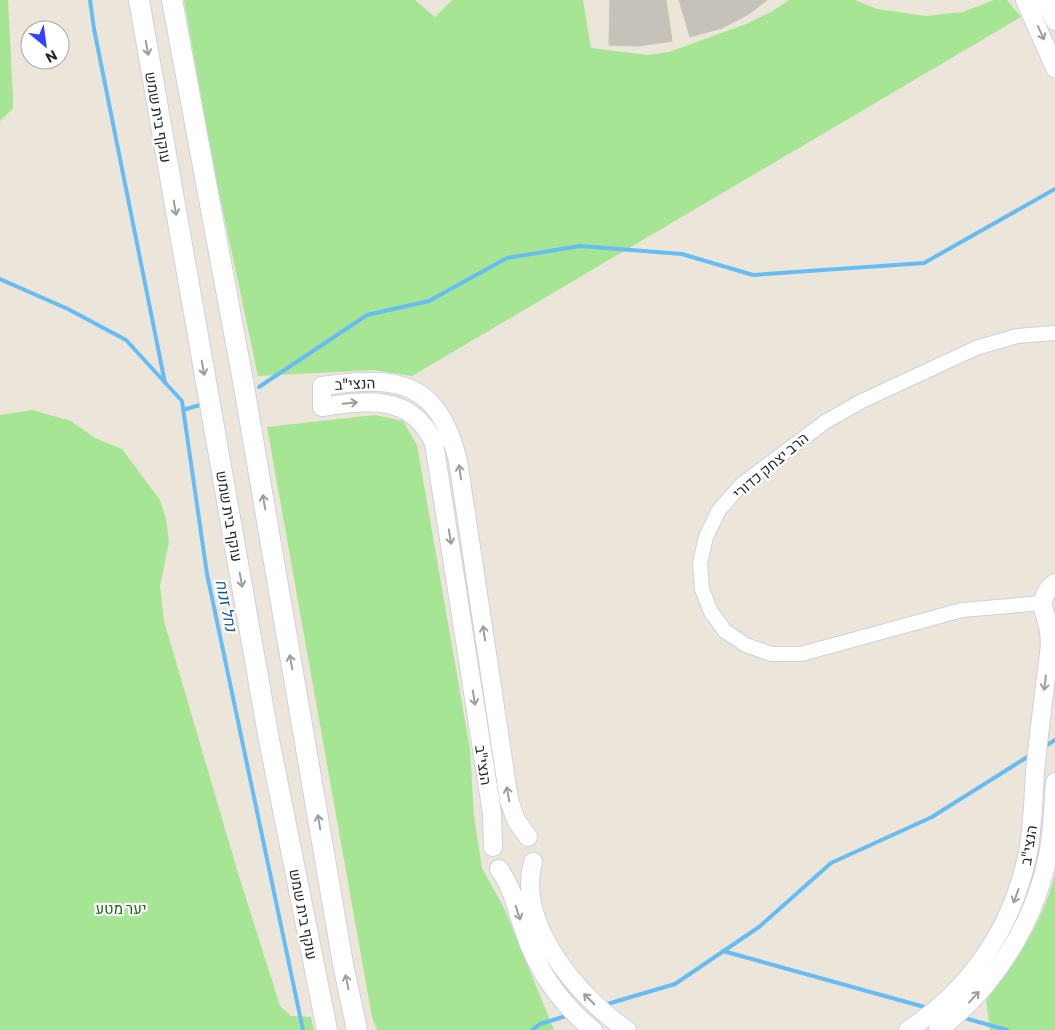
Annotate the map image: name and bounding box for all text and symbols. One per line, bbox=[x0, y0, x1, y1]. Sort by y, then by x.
north arrow bbox=[20, 20, 70, 70]
one-way arrow bbox=[1037, 25, 1047, 40]
one-way arrow bbox=[143, 40, 153, 56]
text: N bbox=[43, 47, 60, 67]
street label: עוקף בית שמש bbox=[142, 70, 176, 164]
one-way arrow bbox=[171, 200, 181, 216]
one-way arrow bbox=[199, 360, 209, 376]
street label: הנצי"ב bbox=[334, 373, 376, 393]
one-way arrow bbox=[342, 399, 358, 408]
street label: הרב יצחק כדורי bbox=[729, 428, 811, 502]
one-way arrow bbox=[455, 465, 465, 481]
street label: עוקף בית שמש bbox=[213, 469, 247, 563]
one-way arrow bbox=[258, 494, 268, 510]
one-way arrow bbox=[446, 529, 456, 545]
one-way arrow bbox=[236, 571, 246, 587]
water label: נחל זנוח bbox=[212, 577, 242, 634]
one-way arrow bbox=[479, 626, 489, 642]
one-way arrow bbox=[286, 654, 296, 670]
one-way arrow bbox=[1040, 675, 1050, 691]
one-way arrow bbox=[470, 690, 480, 706]
street label: הנצי"ב bbox=[472, 744, 496, 786]
one-way arrow bbox=[502, 786, 512, 802]
one-way arrow bbox=[313, 815, 323, 831]
street label: הנצי"ב bbox=[1016, 824, 1040, 866]
street label: עוקף בית שמש bbox=[286, 867, 322, 961]
one-way arrow bbox=[1011, 888, 1020, 903]
park label: יער מטע bbox=[96, 899, 146, 917]
one-way arrow bbox=[514, 905, 523, 921]
one-way arrow bbox=[341, 975, 351, 991]
one-way arrow bbox=[968, 990, 980, 1003]
one-way arrow bbox=[583, 993, 595, 1006]

